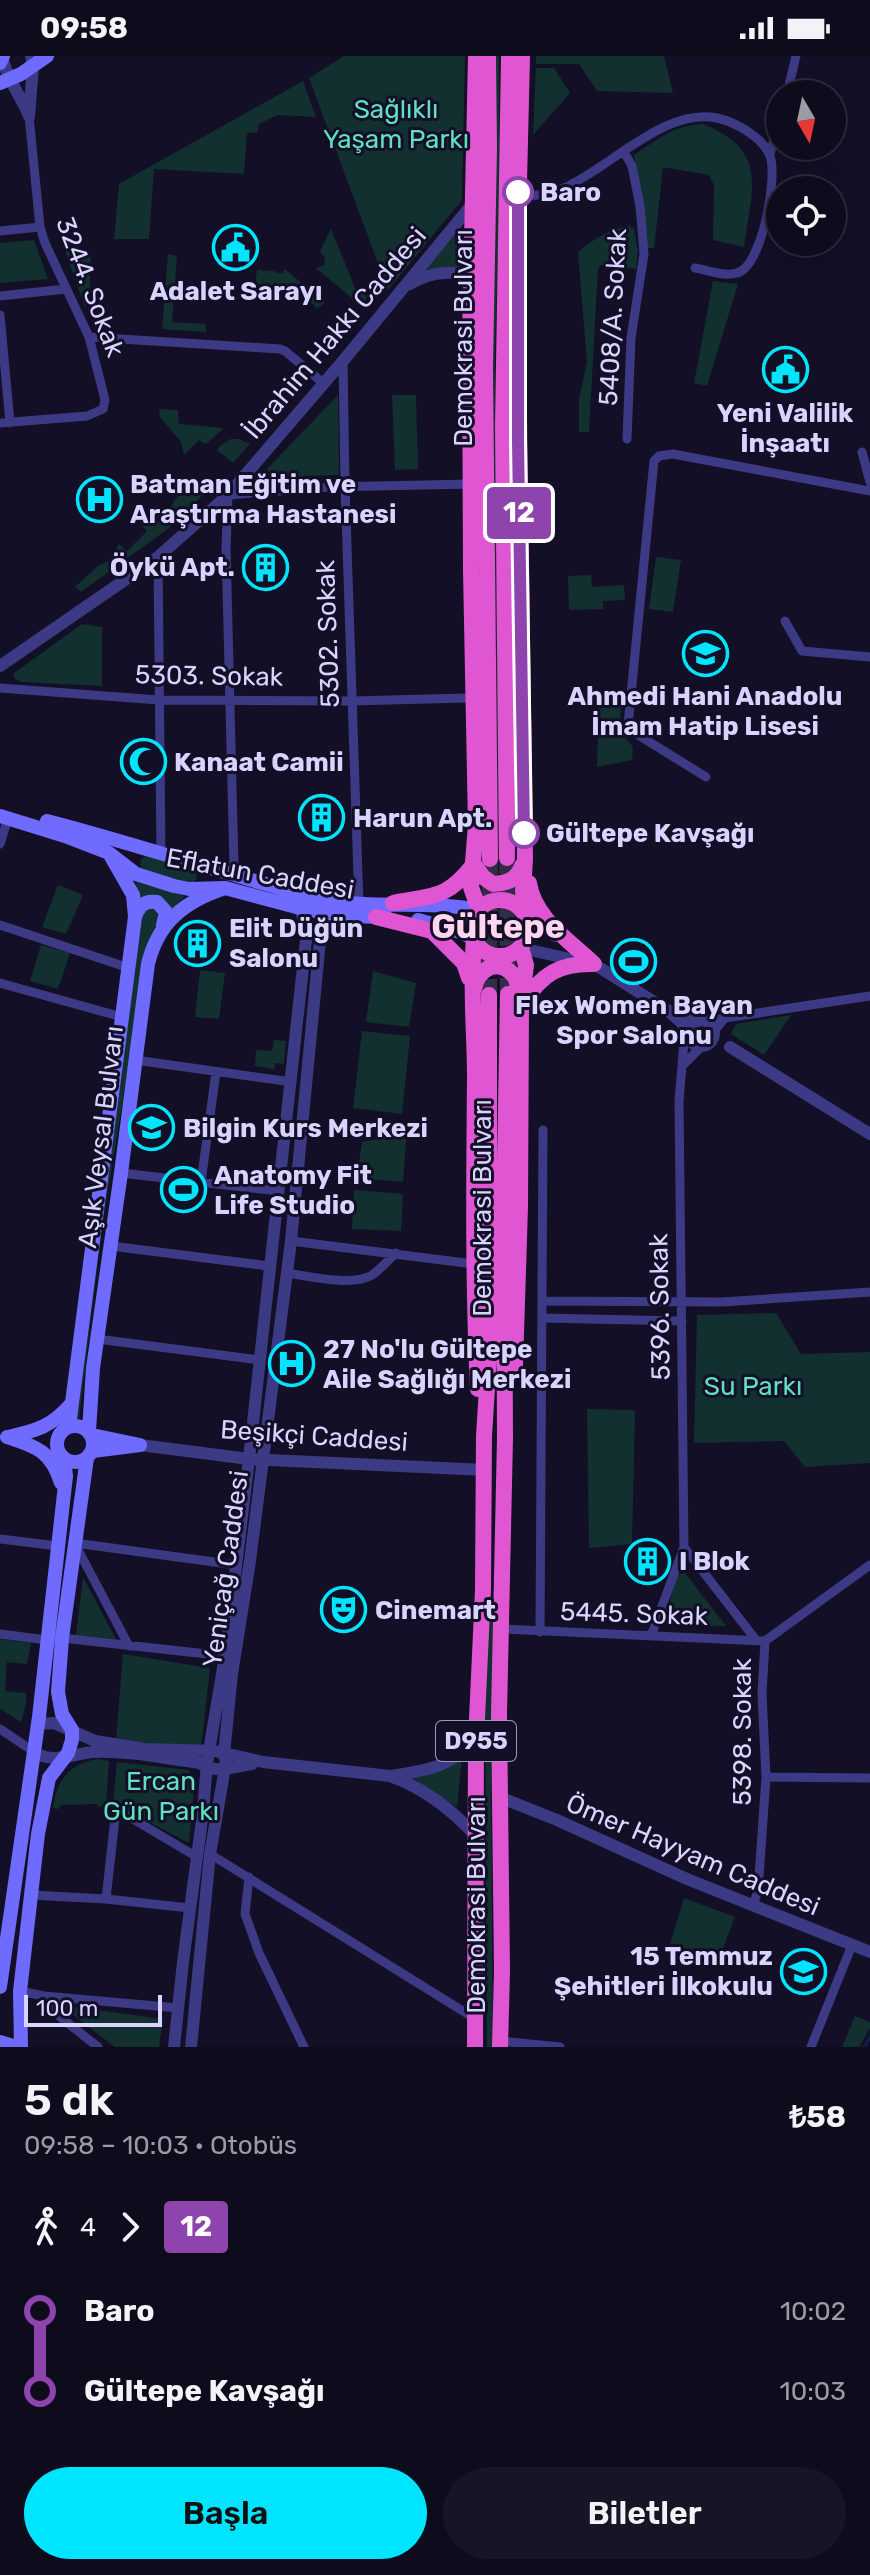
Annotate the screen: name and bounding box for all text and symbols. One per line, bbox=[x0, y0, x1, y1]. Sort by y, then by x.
text: 09:58 bbox=[40, 10, 128, 46]
north arrow bbox=[766, 80, 846, 160]
map controls bbox=[766, 80, 846, 256]
park label: Sağlıklı Yaşam Parkı bbox=[323, 94, 469, 155]
button: locate bbox=[766, 176, 846, 256]
marker: Baro bbox=[503, 177, 533, 207]
place label: Baro bbox=[540, 177, 601, 208]
street label: 3244. Sokak bbox=[49, 213, 131, 362]
street label: İbrahim Hakkı Caddesi bbox=[237, 221, 433, 445]
public building icon: Adalet Sarayı bbox=[212, 224, 260, 272]
street label: 5408/A. Sokak bbox=[593, 227, 633, 407]
street label: Demokrasi Bulvarı bbox=[448, 229, 479, 447]
place label: Adalet Sarayı bbox=[150, 276, 322, 307]
public building icon: Yeni Valilik İnşaatı bbox=[761, 346, 809, 394]
place label: Yeni Valilik İnşaatı bbox=[717, 398, 854, 459]
place label: Batman Eğitim ve Araştırma Hastanesi bbox=[130, 469, 396, 530]
hospital icon: Batman Eğitim ve Araştırma Hastanesi bbox=[75, 475, 123, 523]
line badge: 12 bbox=[483, 487, 555, 539]
text: 12 bbox=[503, 496, 535, 529]
building icon: Öykü Apt. bbox=[242, 543, 290, 591]
place label: Öykü Apt. bbox=[110, 552, 235, 583]
street label: 5302. Sokak bbox=[310, 559, 346, 708]
school or university icon: Ahmedi Hani Anadolu İmam Hatip Lisesi bbox=[681, 629, 729, 677]
street label: 5303. Sokak bbox=[135, 659, 284, 693]
place label: Ahmedi Hani Anadolu İmam Hatip Lisesi bbox=[568, 681, 842, 742]
mosque icon: Kanaat Camii bbox=[119, 738, 167, 786]
place label: Kanaat Camii bbox=[174, 747, 344, 778]
building icon: Harun Apt. bbox=[298, 794, 346, 842]
place label: Harun Apt. bbox=[353, 803, 492, 834]
marker: Gültepe Kavşağı bbox=[509, 818, 539, 848]
place label: Gültepe Kavşağı bbox=[546, 818, 754, 849]
street label: Eflatun Caddesi bbox=[164, 842, 356, 906]
district label: Gültepe bbox=[431, 906, 565, 947]
place label: Elit Düğün Salonu bbox=[229, 913, 363, 974]
building icon: Elit Düğün Salonu bbox=[174, 919, 222, 967]
sports icon: Flex Women Bayan Spor Salonu bbox=[610, 938, 658, 986]
place label: Flex Women Bayan Spor Salonu bbox=[515, 990, 753, 1051]
street label: Aşık Veysal Bulvarı bbox=[72, 1024, 130, 1250]
street label: Demokrasi Bulvarı bbox=[467, 1099, 498, 1317]
school or university icon: Bilgin Kurs Merkezi bbox=[128, 1104, 176, 1152]
place label: Bilgin Kurs Merkezi bbox=[183, 1113, 428, 1144]
place label: Anatomy Fit Life Studio bbox=[214, 1160, 372, 1221]
sports icon: Anatomy Fit Life Studio bbox=[159, 1166, 207, 1214]
street label: 5396. Sokak bbox=[643, 1233, 677, 1381]
place label: 27 No'lu Gültepe Aile Sağlığı Merkezi bbox=[323, 1334, 571, 1395]
hospital icon: 27 No'lu Gültepe Aile Sağlığı Merkezi bbox=[268, 1340, 316, 1388]
park label: Su Parkı bbox=[704, 1371, 802, 1402]
street label: Beşikçi Caddesi bbox=[219, 1414, 409, 1458]
street label: Yeniçağ Caddesi bbox=[197, 1469, 255, 1669]
building icon: I Blok bbox=[624, 1537, 672, 1585]
place label: I Blok bbox=[679, 1546, 751, 1577]
theatre icon: Cinemart bbox=[320, 1586, 368, 1634]
place label: Cinemart bbox=[375, 1595, 496, 1626]
street label: 5445. Sokak bbox=[560, 1596, 709, 1632]
street label: 5398. Sokak bbox=[727, 1658, 758, 1806]
road number: D955 bbox=[436, 1721, 516, 1761]
park label: Ercan Gün Parkı bbox=[103, 1766, 219, 1827]
street label: Ömer Hayyam Caddesi bbox=[562, 1788, 824, 1922]
street label: Demokrasi Bulvarı bbox=[461, 1796, 492, 2014]
place label: 15 Temmuz Şehitleri İlkokulu bbox=[554, 1941, 773, 2002]
school or university icon: 15 Temmuz Şehitleri İlkokulu bbox=[780, 1947, 828, 1995]
scale bar bbox=[24, 1991, 162, 2027]
text: 100 m bbox=[36, 1995, 98, 2022]
text: 5 dk bbox=[24, 2074, 114, 2126]
text: ₺58 bbox=[789, 2099, 846, 2135]
text: 09:58 – 10:03 · Otobüs bbox=[24, 2130, 297, 2161]
icon: walk bbox=[24, 2205, 68, 2249]
icon: forward bbox=[108, 2205, 152, 2249]
text: 12 bbox=[180, 2210, 212, 2243]
text: 4 bbox=[80, 2212, 96, 2243]
text: Baro bbox=[84, 2293, 155, 2329]
text: 10:02 bbox=[780, 2296, 846, 2327]
text: Gültepe Kavşağı bbox=[84, 2373, 325, 2409]
text: 10:03 bbox=[780, 2376, 846, 2407]
button: Başla bbox=[24, 2467, 427, 2559]
button: Biletler bbox=[443, 2467, 846, 2559]

